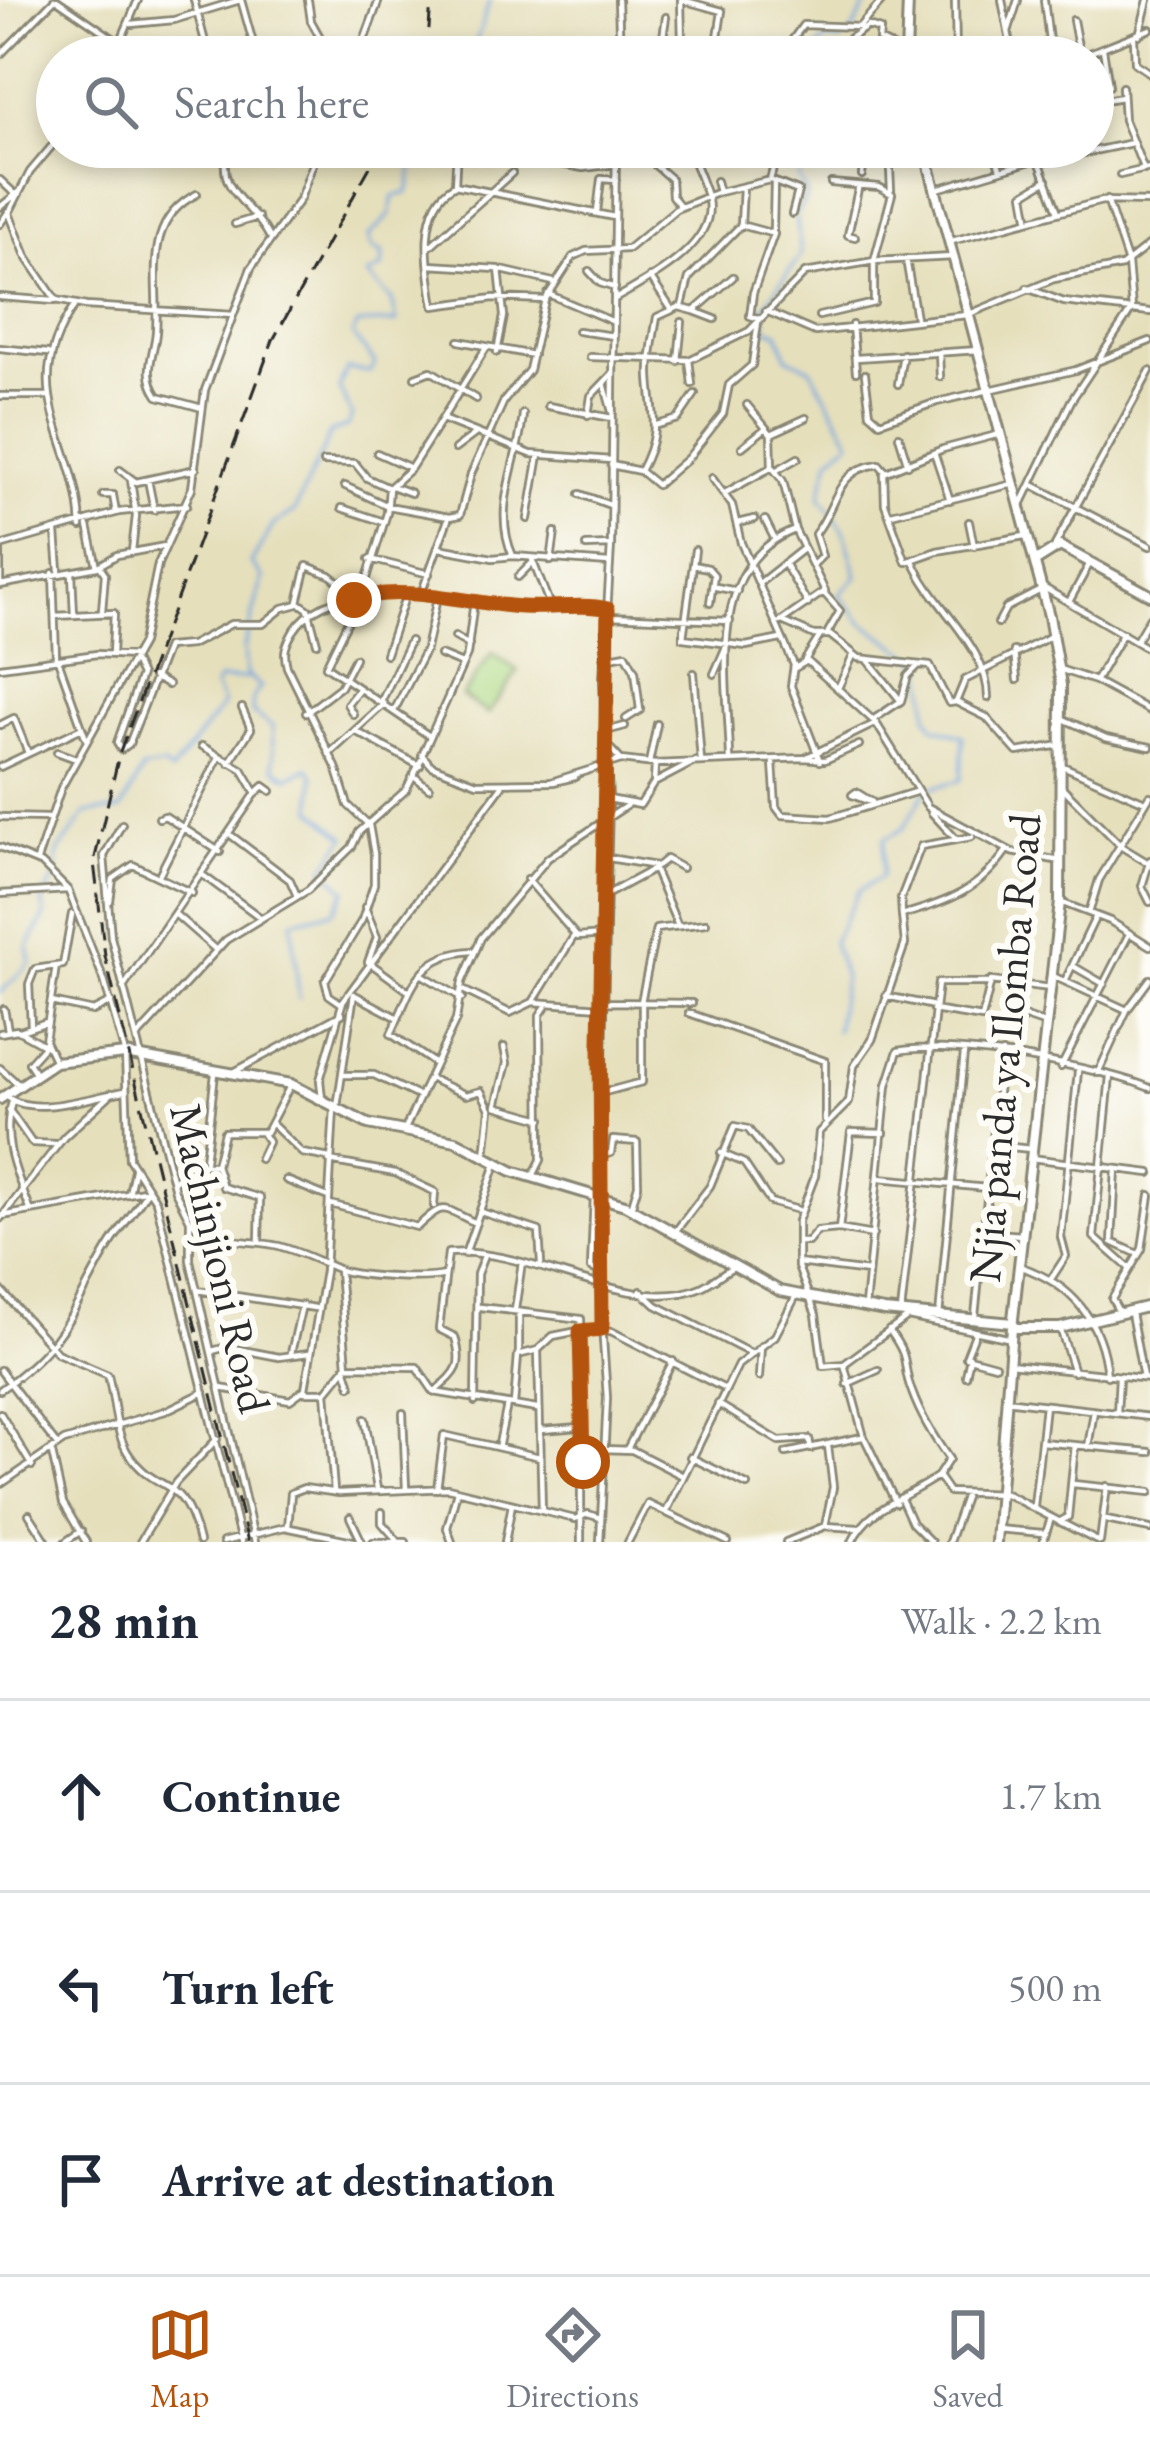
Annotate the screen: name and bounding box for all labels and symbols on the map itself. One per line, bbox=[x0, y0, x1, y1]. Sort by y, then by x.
route end bbox=[327, 573, 381, 627]
street label: Njia panda ya Ilomba Road bbox=[955, 811, 1053, 1285]
street label: Machinjioni Road bbox=[157, 1098, 285, 1418]
route start bbox=[556, 1435, 610, 1489]

